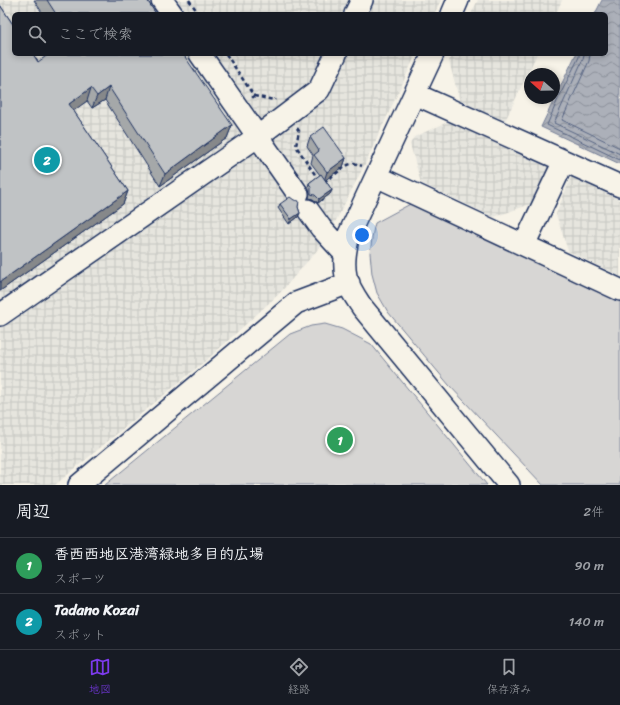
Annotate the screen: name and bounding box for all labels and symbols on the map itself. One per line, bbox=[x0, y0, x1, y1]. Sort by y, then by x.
north arrow bbox=[524, 68, 560, 104]
pin: 2 bbox=[34, 145, 60, 175]
your location bbox=[352, 225, 372, 245]
pin: 1 bbox=[327, 425, 353, 455]

